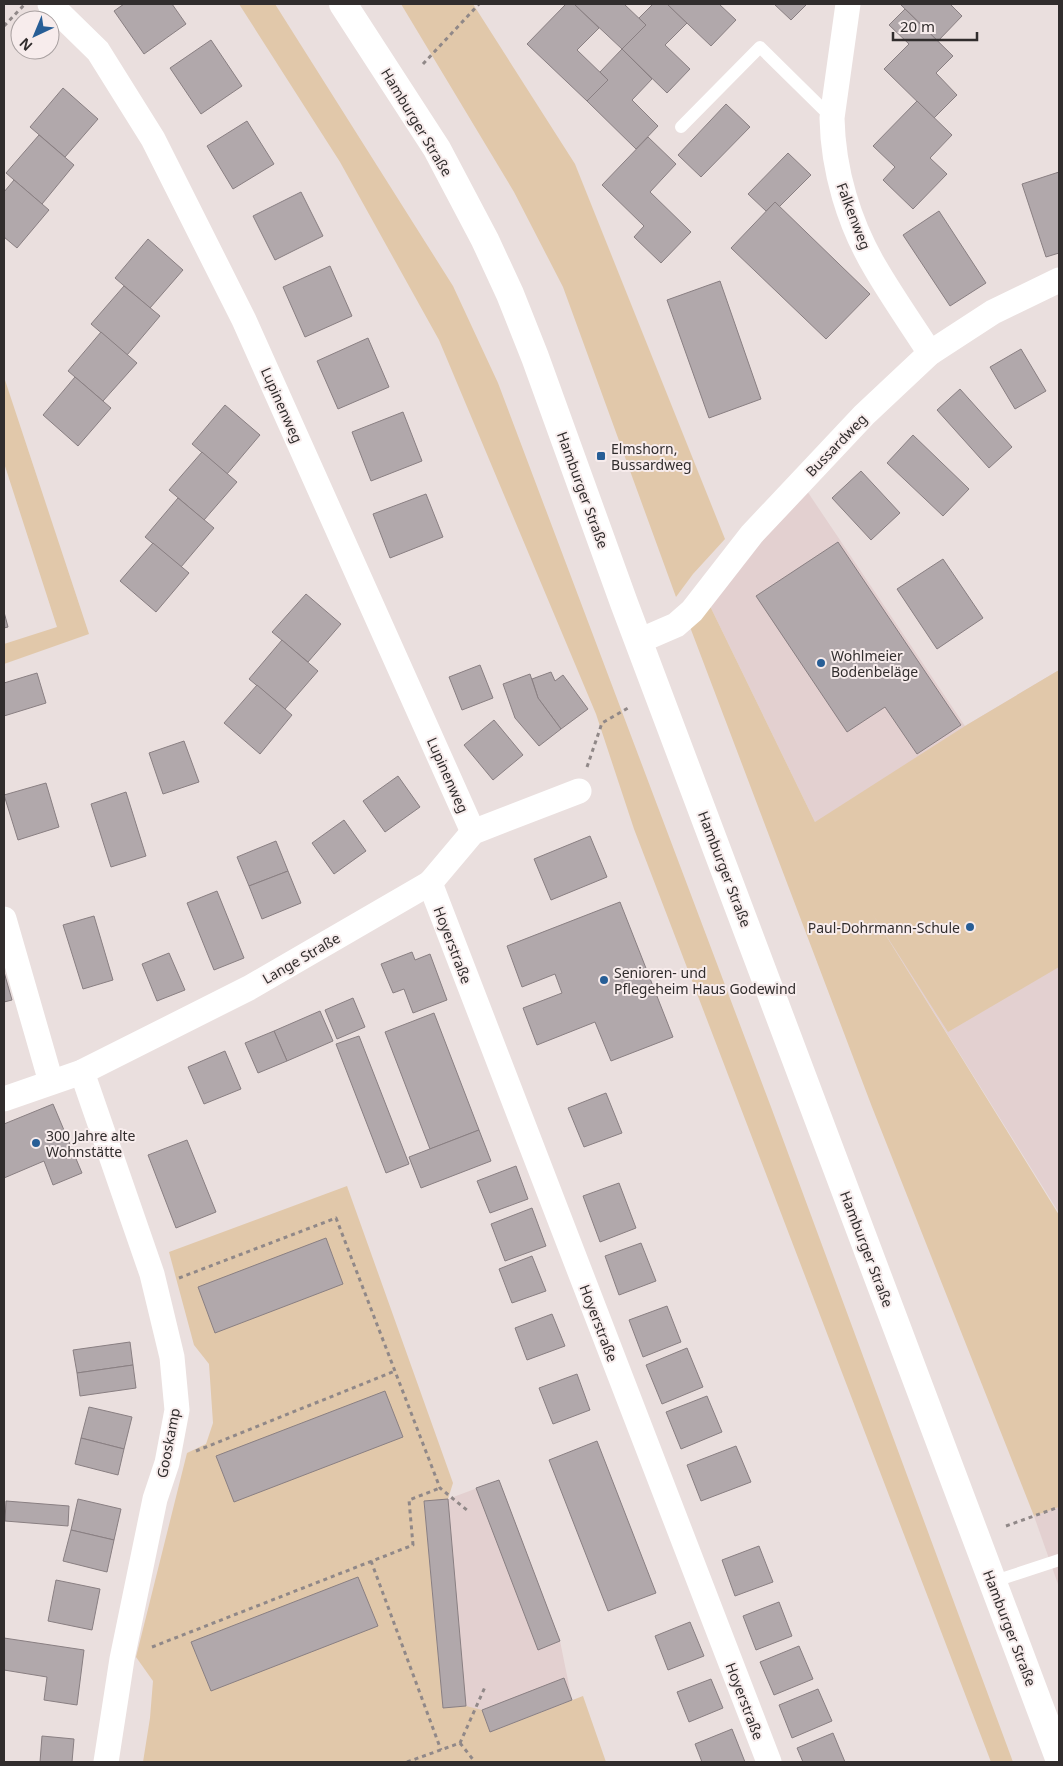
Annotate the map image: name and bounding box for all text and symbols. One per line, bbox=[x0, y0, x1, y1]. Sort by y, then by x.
north arrow bbox=[10, 10, 60, 60]
scale bar bbox=[893, 10, 977, 42]
text: 20 m bbox=[900, 16, 935, 36]
text: N bbox=[15, 34, 36, 56]
street label: Hamburger Straße bbox=[377, 64, 457, 180]
street label: Falkenweg bbox=[833, 180, 875, 252]
street label: Lupinenweg bbox=[257, 364, 307, 446]
street label: Bussardweg bbox=[801, 409, 871, 481]
street label: Hamburger Straße bbox=[553, 429, 613, 551]
place label: Elmshorn, Bussardweg bbox=[611, 439, 692, 474]
marker: Elmshorn, Bussardweg bbox=[595, 450, 607, 462]
place label: Wohlmeier Bodenbeläge bbox=[831, 646, 918, 681]
marker: Wohlmeier Bodenbeläge bbox=[815, 657, 827, 669]
street label: Lupinenweg bbox=[423, 734, 473, 816]
street label: Hamburger Straße bbox=[694, 808, 756, 930]
street label: Hoyerstraße bbox=[430, 904, 476, 986]
place label: Paul-Dohrmann-Schule bbox=[808, 918, 960, 937]
marker: Paul-Dohrmann-Schule bbox=[964, 921, 976, 933]
street label: Lange Straße bbox=[259, 928, 343, 988]
place label: Senioren- und Pflegeheim Haus Godewind bbox=[614, 963, 796, 998]
marker: Senioren- und Pflegeheim Haus Godewind bbox=[598, 974, 610, 986]
place label: 300 Jahre alte Wohnstätte bbox=[46, 1126, 136, 1161]
marker: 300 Jahre alte Wohnstätte bbox=[30, 1137, 42, 1149]
street label: Hamburger Straße bbox=[836, 1188, 898, 1310]
street label: Hoyerstraße bbox=[576, 1282, 622, 1364]
street label: Gooskamp bbox=[152, 1406, 184, 1480]
street label: Hamburger Straße bbox=[979, 1567, 1041, 1689]
street label: Hoyerstraße bbox=[722, 1660, 768, 1742]

